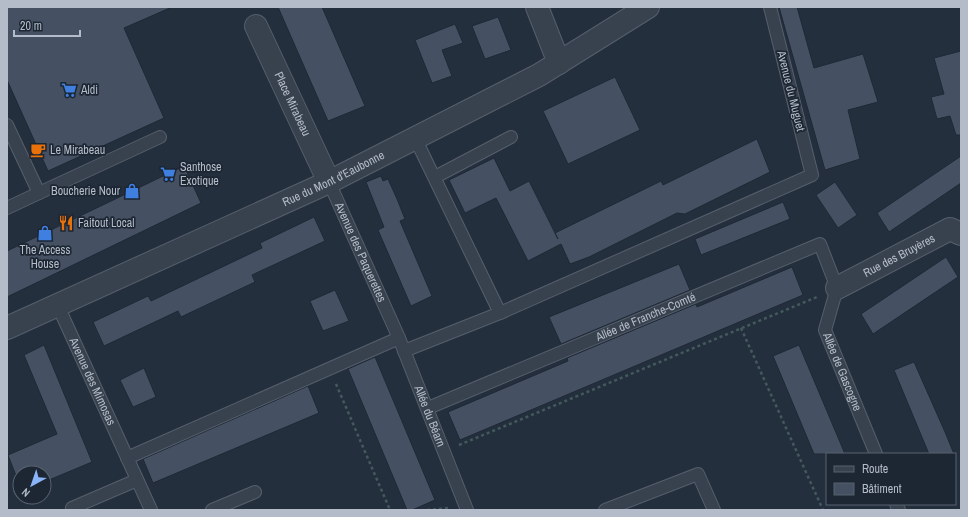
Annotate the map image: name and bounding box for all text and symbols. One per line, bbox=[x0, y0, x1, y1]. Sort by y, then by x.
scale bar bbox=[14, 12, 80, 38]
text: 20 m bbox=[20, 18, 42, 34]
street label: Avenue du Muguet bbox=[773, 48, 809, 133]
street label: Place Mirabeau bbox=[271, 69, 314, 139]
supermarket icon: Aldi bbox=[60, 81, 78, 99]
place label: Aldi bbox=[80, 82, 98, 98]
cafe icon: Le Mirabeau bbox=[29, 141, 47, 159]
place label: Le Mirabeau bbox=[50, 142, 105, 158]
street label: Rue du Mont d'Eaubonne bbox=[280, 147, 387, 210]
place label: Santhose Exotique bbox=[180, 159, 222, 189]
supermarket icon: Santhose Exotique bbox=[159, 165, 177, 183]
shop icon: Boucherie Nour bbox=[123, 182, 141, 200]
place label: Boucherie Nour bbox=[51, 183, 121, 199]
street label: Avenue des Paquerettes bbox=[331, 199, 390, 305]
restaurant icon: Faitout Local bbox=[57, 214, 75, 232]
place label: Faitout Local bbox=[78, 215, 134, 231]
shop icon: The Access House bbox=[36, 224, 54, 242]
street label: Rue des Bruyères bbox=[860, 230, 938, 281]
place label: The Access House bbox=[20, 242, 71, 272]
street label: Allée de Franche-Comté bbox=[592, 289, 698, 345]
street label: Allée de Gascogne bbox=[819, 329, 865, 413]
street label: Avenue des Mimosas bbox=[65, 334, 119, 428]
street label: Allée du Béarn bbox=[410, 382, 449, 449]
legend bbox=[826, 453, 956, 505]
text: Route bbox=[862, 461, 888, 477]
north arrow bbox=[12, 465, 52, 505]
text: Bâtiment bbox=[862, 481, 902, 497]
text: N bbox=[19, 485, 33, 500]

